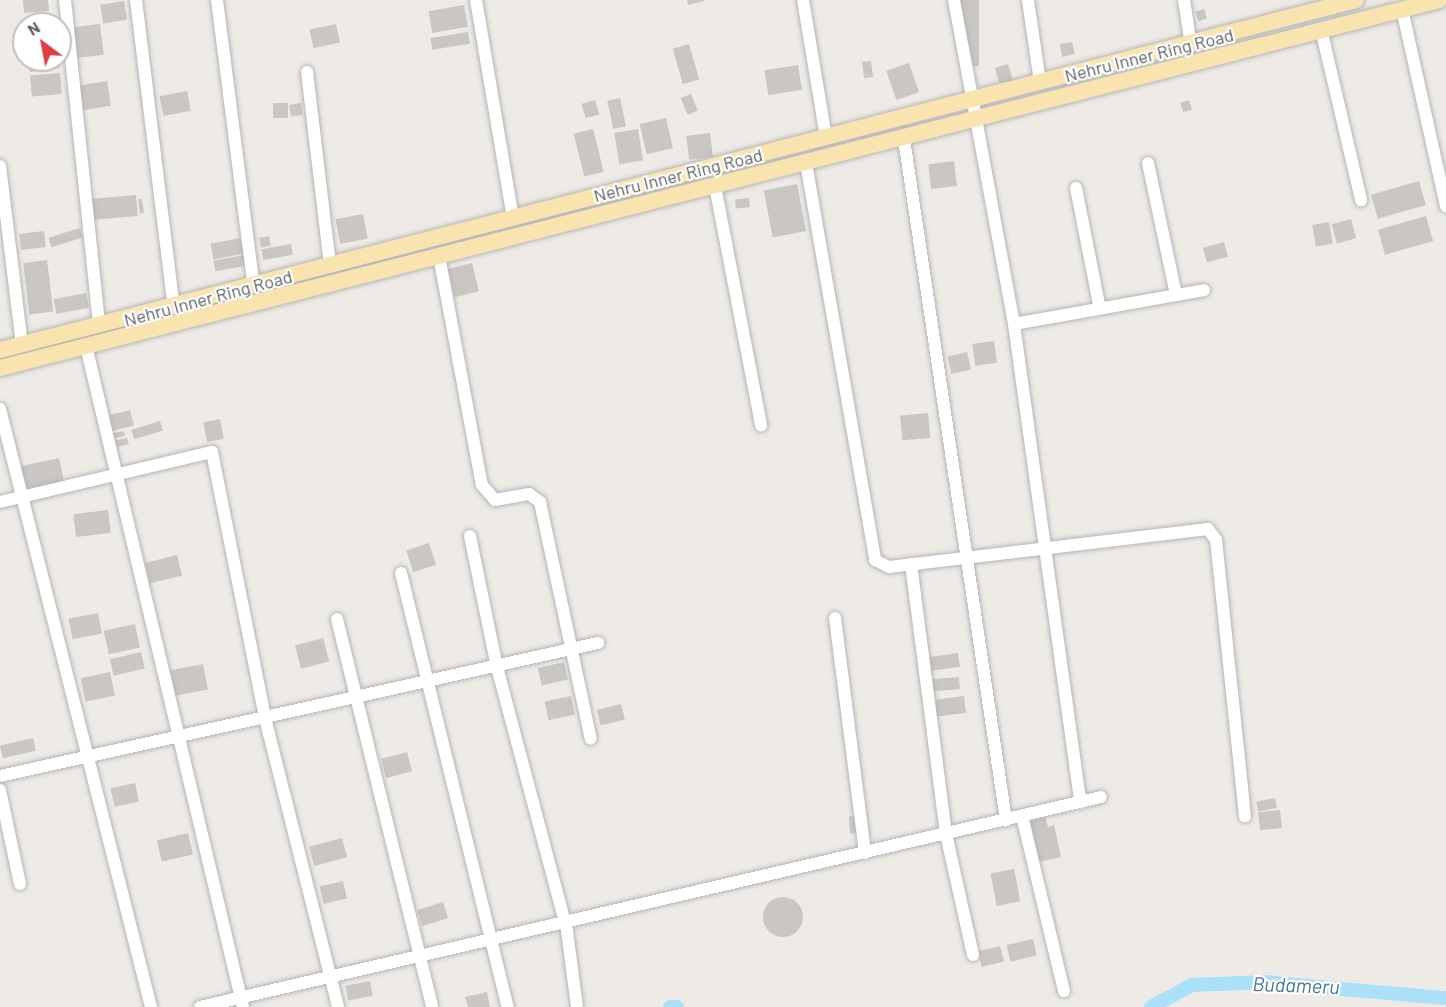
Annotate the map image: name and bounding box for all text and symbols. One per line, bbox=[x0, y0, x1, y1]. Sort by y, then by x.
north arrow bbox=[12, 12, 72, 72]
text: N bbox=[24, 17, 43, 39]
street label: Nehru Inner Ring Road bbox=[1062, 24, 1236, 86]
street label: Nehru Inner Ring Road bbox=[591, 144, 765, 206]
street label: Nehru Inner Ring Road bbox=[122, 265, 294, 331]
water label: Budameru bbox=[1252, 971, 1340, 999]

